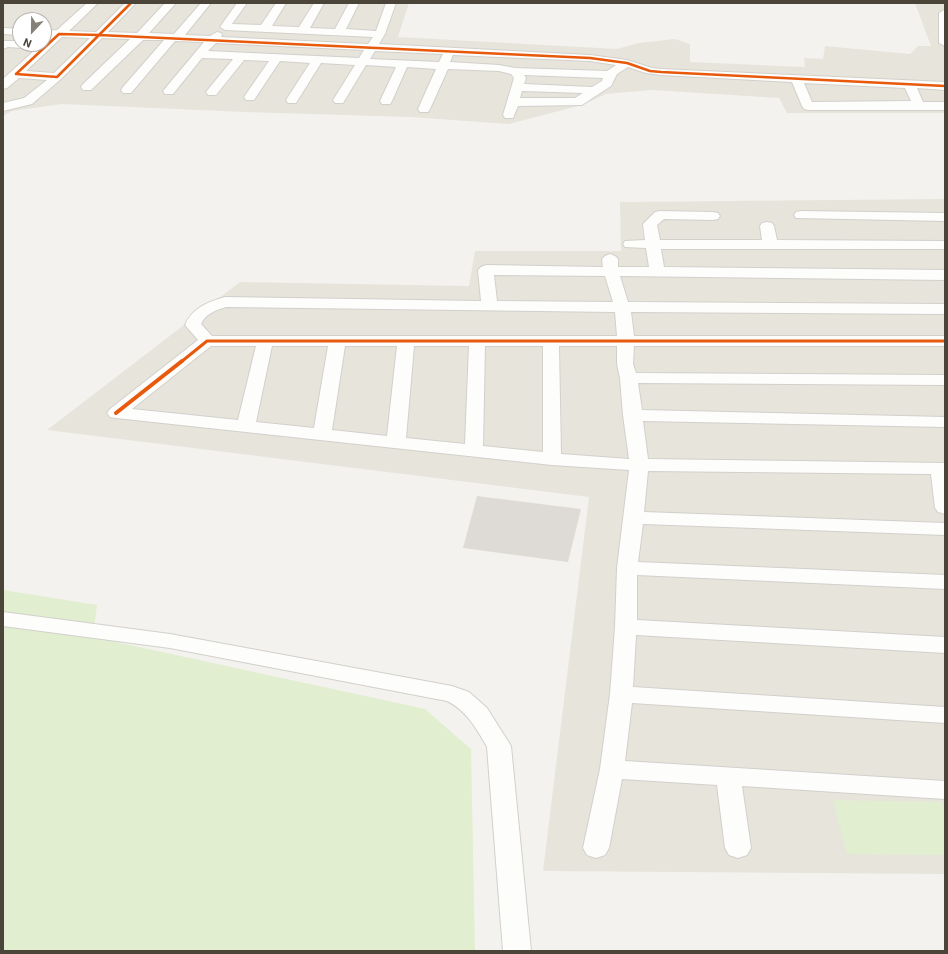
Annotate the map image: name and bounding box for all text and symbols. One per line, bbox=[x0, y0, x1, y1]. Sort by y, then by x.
north arrow bbox=[12, 12, 52, 52]
text: N bbox=[22, 35, 34, 50]

